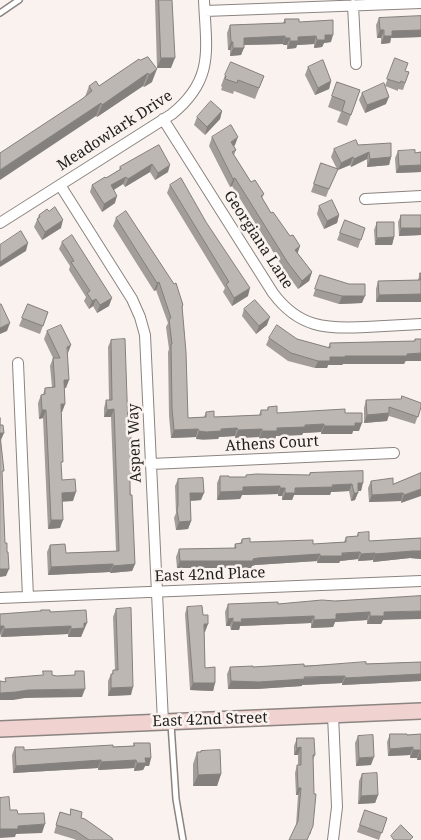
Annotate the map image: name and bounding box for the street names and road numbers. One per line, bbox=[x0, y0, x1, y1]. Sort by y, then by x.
street label: Meadowlark Drive bbox=[54, 87, 176, 175]
street label: Georgiana Lane bbox=[220, 188, 296, 292]
street label: Aspen Way bbox=[125, 403, 145, 483]
street label: Athens Court bbox=[225, 433, 319, 455]
street label: East 42nd Place bbox=[154, 564, 266, 586]
street label: East 42nd Street bbox=[152, 709, 268, 731]

